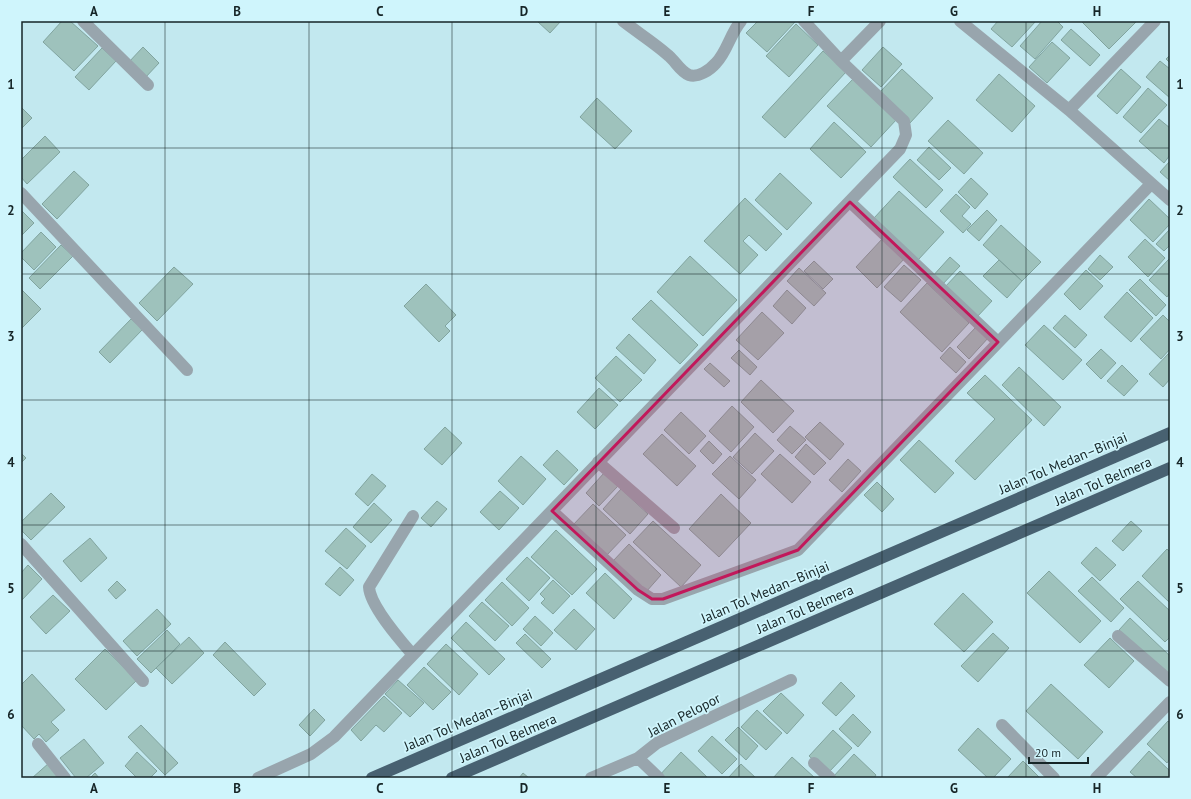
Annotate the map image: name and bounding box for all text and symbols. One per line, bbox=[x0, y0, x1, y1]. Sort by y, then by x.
text: A bbox=[90, 3, 98, 20]
text: B bbox=[233, 3, 241, 20]
text: C bbox=[376, 3, 384, 20]
text: D bbox=[520, 3, 528, 20]
text: E bbox=[664, 3, 671, 20]
text: F bbox=[808, 3, 815, 20]
text: G bbox=[950, 3, 958, 20]
text: H bbox=[1093, 3, 1101, 20]
text: 1 bbox=[7, 76, 15, 93]
text: 1 bbox=[1176, 76, 1184, 93]
text: 2 bbox=[7, 202, 15, 219]
text: 2 bbox=[1176, 202, 1184, 219]
text: 3 bbox=[7, 328, 15, 345]
text: 3 bbox=[1176, 328, 1184, 345]
street label: Jalan Tol Medan–Binjai bbox=[995, 428, 1130, 499]
street label: Jalan Tol Belmera bbox=[1051, 452, 1154, 510]
text: 4 bbox=[7, 454, 15, 471]
text: 4 bbox=[1176, 454, 1184, 471]
street label: Jalan Tol Medan–Binjai bbox=[697, 557, 832, 628]
text: 5 bbox=[7, 580, 15, 597]
street label: Jalan Tol Belmera bbox=[753, 580, 856, 638]
text: 5 bbox=[1176, 580, 1184, 597]
street label: Jalan Tol Medan–Binjai bbox=[400, 685, 535, 756]
street label: Jalan Pelopor bbox=[644, 689, 724, 741]
text: 6 bbox=[7, 706, 15, 723]
text: 6 bbox=[1176, 706, 1184, 723]
street label: Jalan Tol Belmera bbox=[456, 709, 559, 767]
scale bar bbox=[1029, 739, 1088, 765]
text: 20 m bbox=[1035, 745, 1061, 760]
text: A bbox=[90, 780, 98, 797]
text: B bbox=[233, 780, 241, 797]
text: C bbox=[376, 780, 384, 797]
text: D bbox=[520, 780, 528, 797]
text: E bbox=[664, 780, 671, 797]
text: F bbox=[808, 780, 815, 797]
text: G bbox=[950, 780, 958, 797]
text: H bbox=[1093, 780, 1101, 797]

